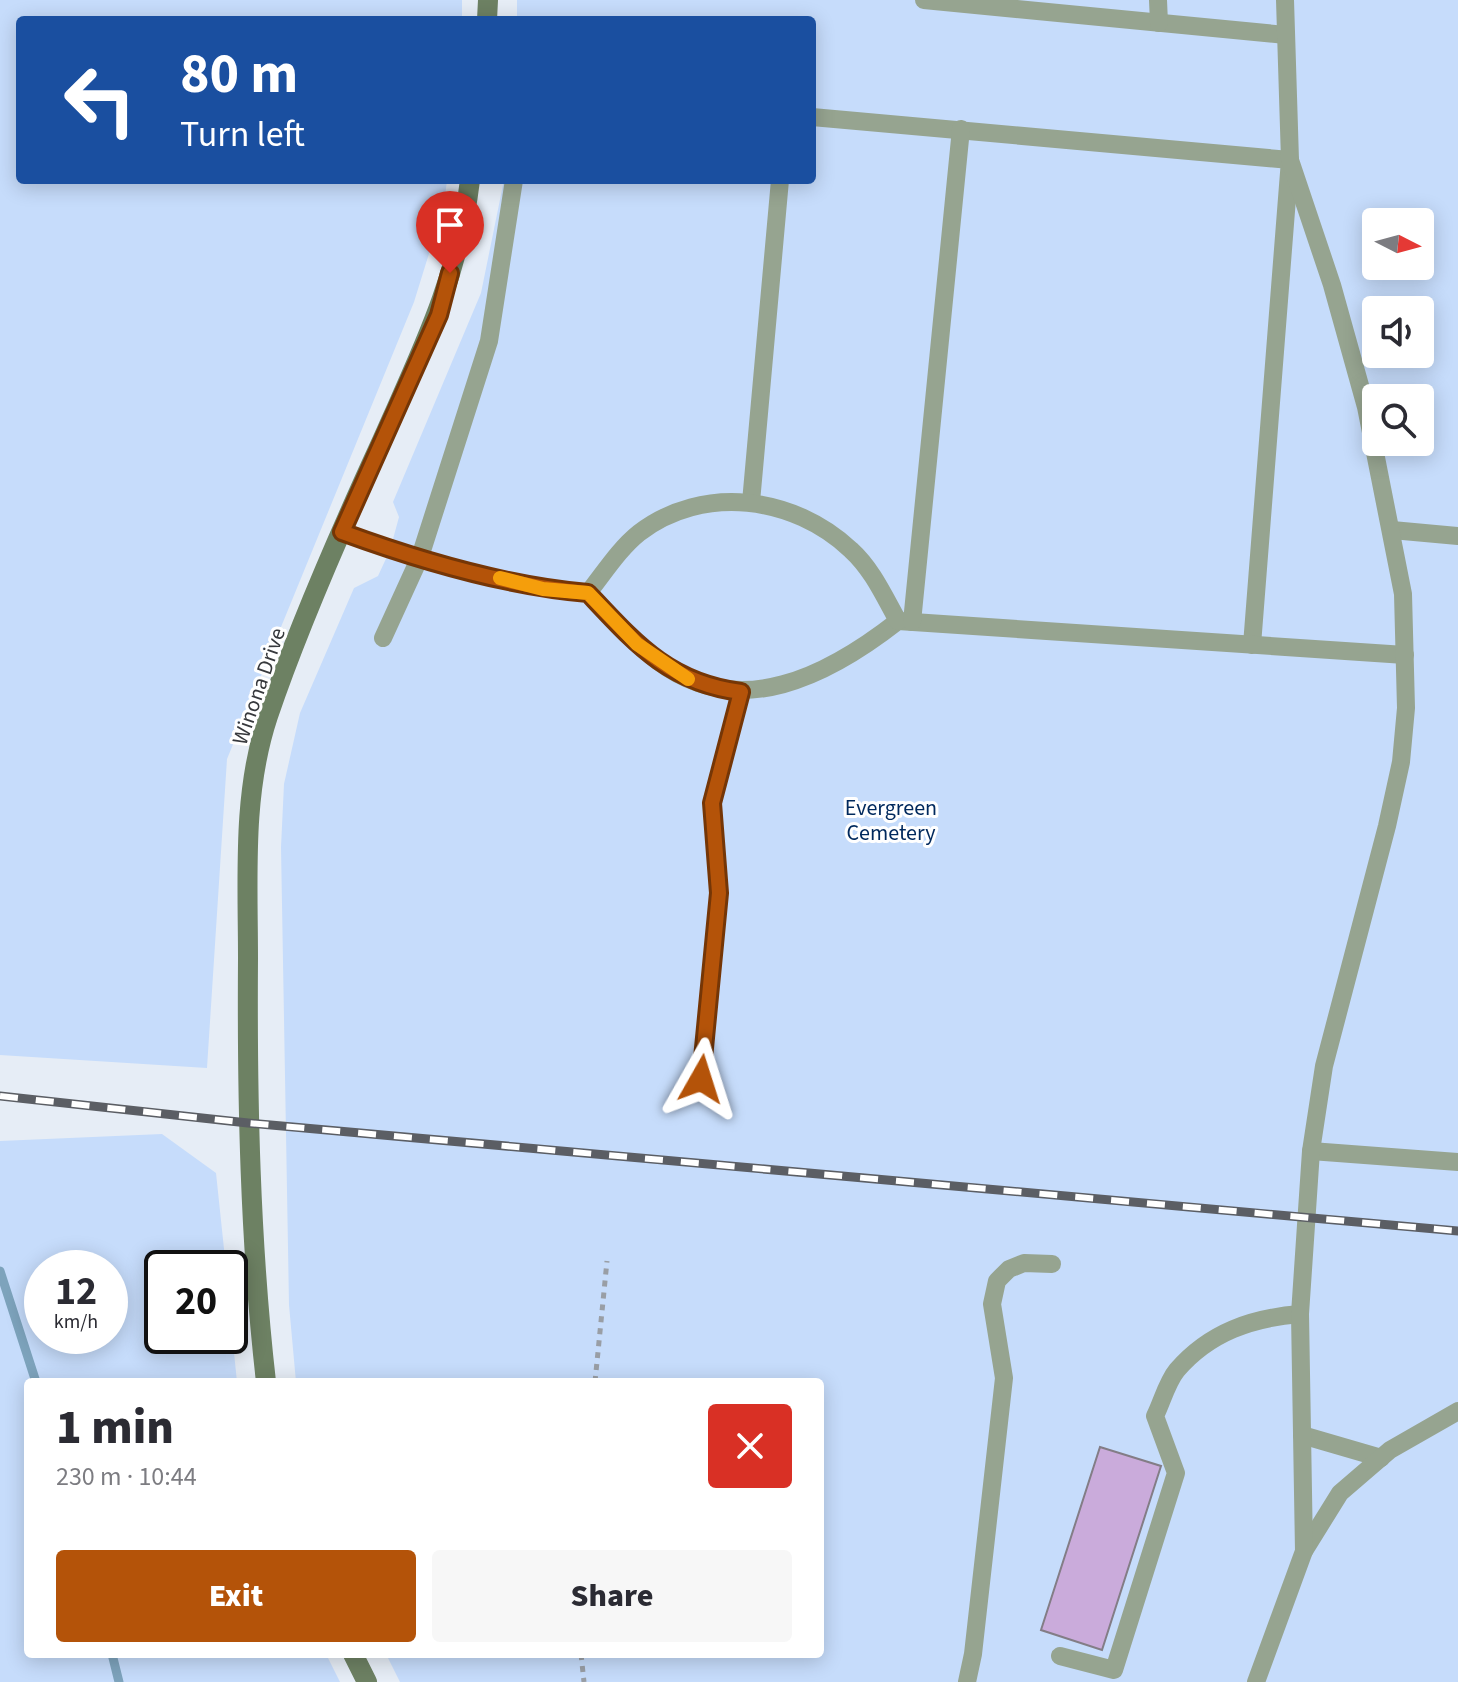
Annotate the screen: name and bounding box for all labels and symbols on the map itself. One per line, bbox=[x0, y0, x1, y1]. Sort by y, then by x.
pin bbox=[416, 191, 484, 273]
north arrow bbox=[1362, 208, 1434, 280]
street label: Winona Drive bbox=[224, 623, 294, 749]
park label: Evergreen Cemetery bbox=[845, 792, 937, 849]
position arrow bbox=[659, 1037, 743, 1121]
speed limit sign: 20 bbox=[144, 1250, 248, 1354]

